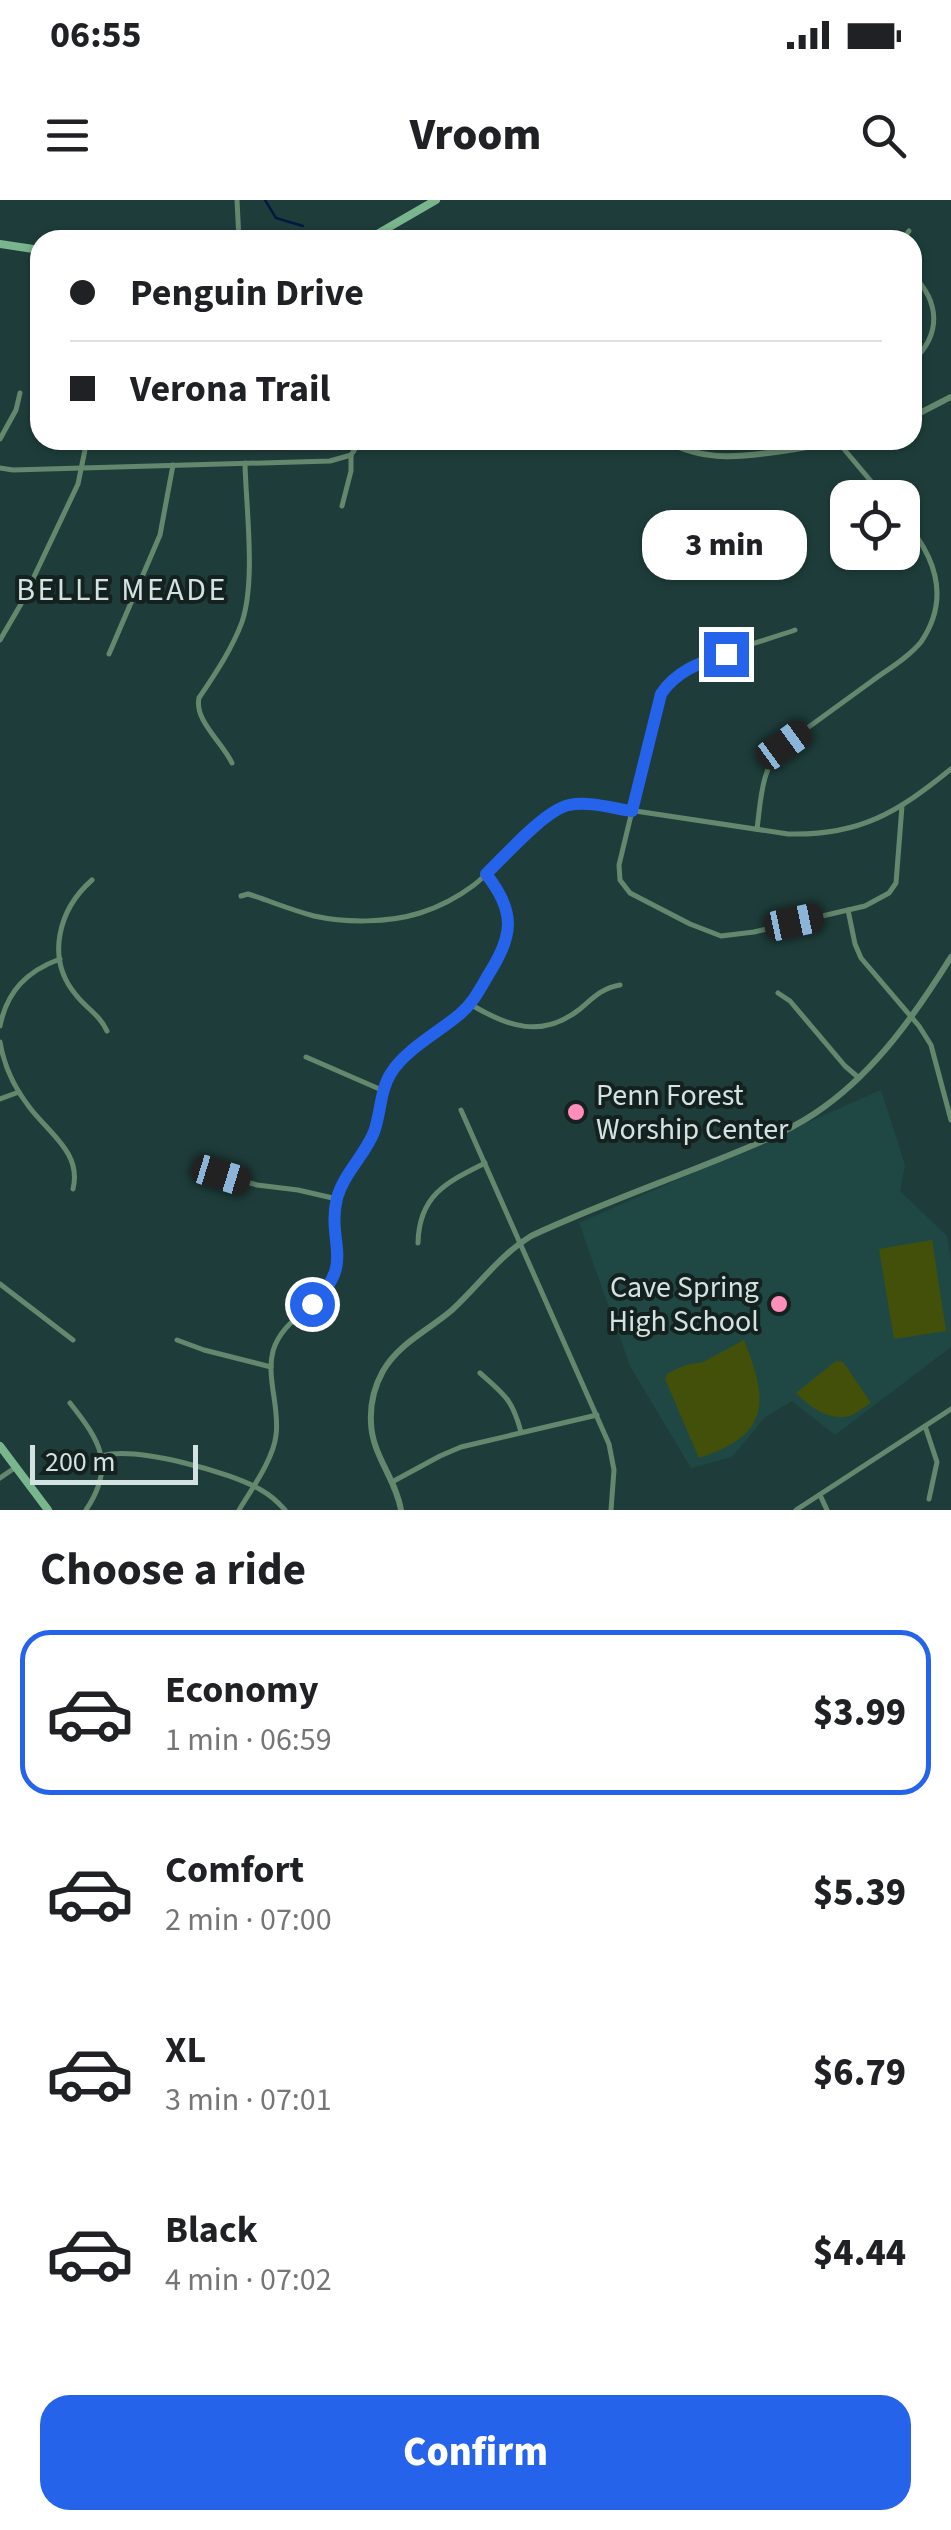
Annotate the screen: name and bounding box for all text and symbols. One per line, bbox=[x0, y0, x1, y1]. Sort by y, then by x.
text: 06:55 bbox=[50, 8, 142, 62]
text: Vroom bbox=[410, 103, 541, 167]
icon: menu bbox=[40, 108, 95, 163]
icon: search bbox=[856, 108, 911, 163]
text: Penguin Drive bbox=[130, 266, 364, 320]
text: Verona Trail bbox=[130, 362, 330, 416]
map controls bbox=[830, 480, 920, 570]
button: locate bbox=[830, 480, 920, 570]
callout: 3 min bbox=[644, 509, 808, 579]
text: 3 min bbox=[685, 522, 764, 568]
district label: BELLE MEADE bbox=[16, 567, 228, 613]
route end bbox=[704, 632, 749, 677]
car bbox=[751, 715, 817, 775]
car bbox=[762, 901, 826, 943]
place label: Penn Forest Worship Center bbox=[596, 1074, 789, 1151]
marker: Penn Forest Worship Center bbox=[565, 1101, 587, 1123]
car bbox=[188, 1152, 254, 1198]
place label: Cave Spring High School bbox=[608, 1266, 759, 1343]
route start bbox=[290, 1282, 335, 1327]
marker: Cave Spring High School bbox=[768, 1293, 790, 1315]
scale bar bbox=[30, 1440, 198, 1484]
text: 200 m bbox=[45, 1442, 116, 1482]
text: Choose a ride bbox=[40, 1538, 306, 1602]
text: Economy bbox=[165, 1663, 318, 1717]
icon: car bbox=[45, 1668, 135, 1758]
text: $3.99 bbox=[813, 1686, 906, 1740]
text: 1 min · 06:59 bbox=[165, 1717, 332, 1763]
text: Comfort bbox=[165, 1843, 304, 1897]
icon: car bbox=[45, 1848, 135, 1938]
text: $5.39 bbox=[813, 1866, 906, 1920]
text: 2 min · 07:00 bbox=[165, 1897, 332, 1943]
text: XL bbox=[165, 2023, 206, 2077]
icon: car bbox=[45, 2028, 135, 2118]
text: $6.79 bbox=[813, 2046, 906, 2100]
text: 3 min · 07:01 bbox=[165, 2077, 332, 2123]
text: Black bbox=[165, 2203, 258, 2257]
icon: car bbox=[45, 2208, 135, 2298]
text: $4.44 bbox=[813, 2226, 906, 2280]
text: 4 min · 07:02 bbox=[165, 2257, 332, 2303]
button: Confirm bbox=[40, 2395, 911, 2510]

